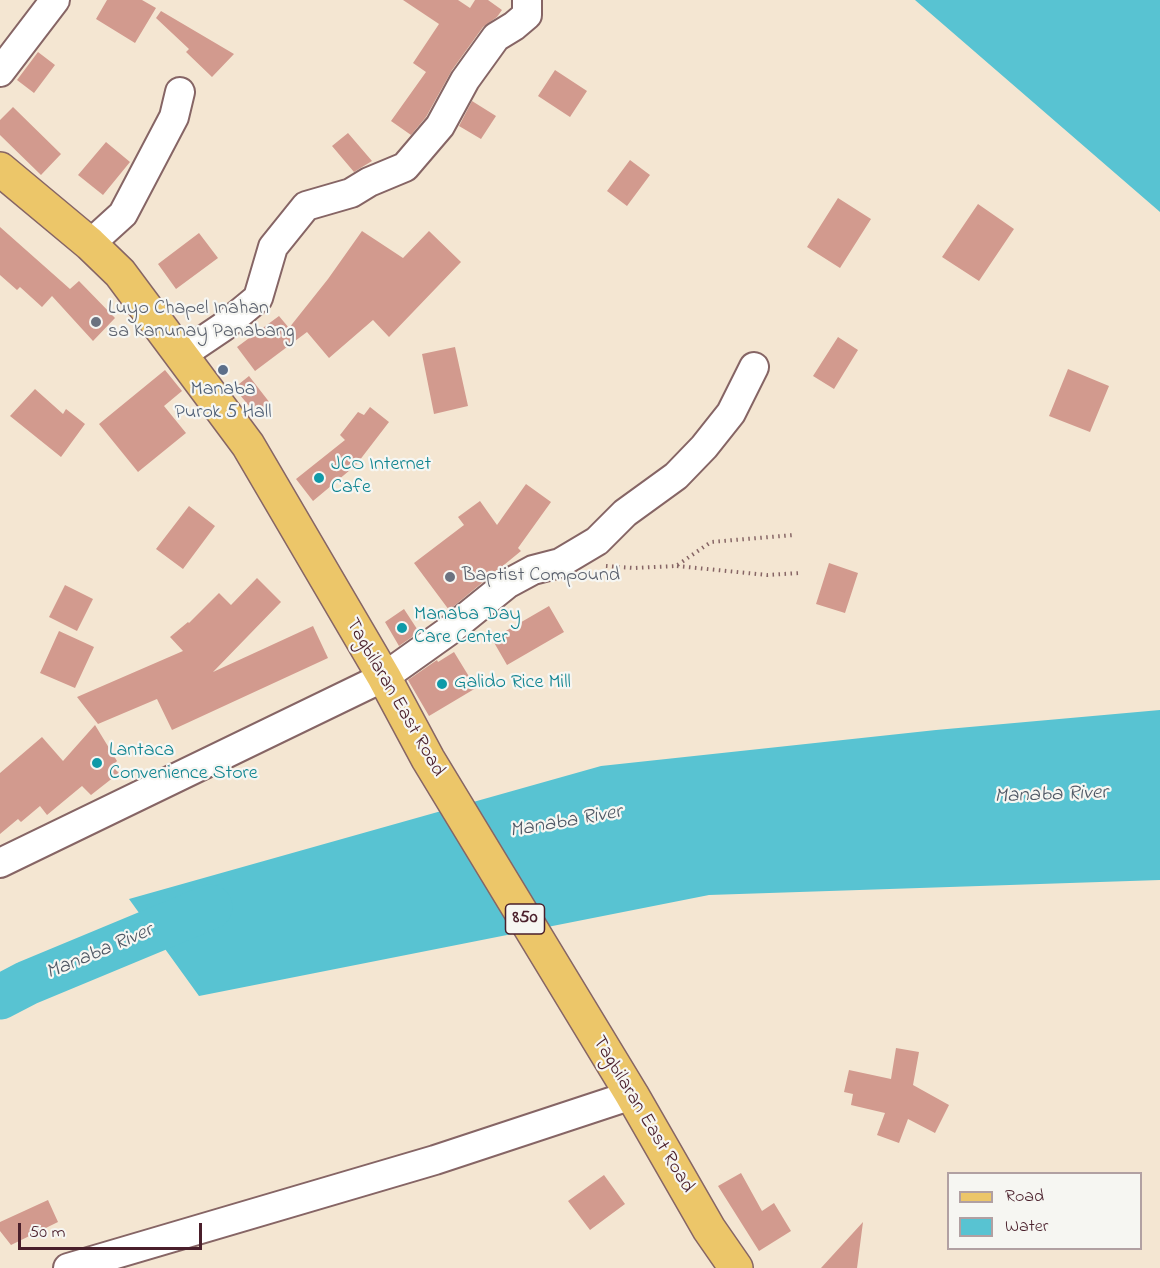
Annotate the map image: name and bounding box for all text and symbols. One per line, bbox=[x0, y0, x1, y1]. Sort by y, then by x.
place label: Luyo Chapel Inahan sa Kanunay Panabang bbox=[108, 298, 295, 345]
marker: Luyo Chapel Inahan sa Kanunay Panabang bbox=[89, 315, 103, 329]
marker: Manaba Purok 5 Hall bbox=[216, 363, 230, 377]
place label: Manaba Purok 5 Hall bbox=[174, 379, 272, 426]
place label: JCO Internet Cafe bbox=[331, 454, 431, 501]
marker: JCO Internet Cafe bbox=[312, 471, 326, 485]
place label: Baptist Compound bbox=[462, 565, 620, 589]
marker: Baptist Compound bbox=[443, 570, 457, 584]
place label: Manaba Day Care Center bbox=[414, 604, 521, 651]
street label: Tagbilaran East Road bbox=[339, 615, 449, 781]
marker: Manaba Day Care Center bbox=[395, 621, 409, 635]
place label: Galido Rice Mill bbox=[454, 672, 571, 696]
marker: Galido Rice Mill bbox=[435, 677, 449, 691]
place label: Lantaca Convenience Store bbox=[109, 740, 258, 787]
marker: Lantaca Convenience Store bbox=[90, 756, 104, 770]
water label: Manaba River bbox=[994, 781, 1108, 811]
water label: Manaba River bbox=[508, 801, 624, 845]
road number: 850 bbox=[506, 904, 544, 934]
water label: Manaba River bbox=[43, 919, 157, 987]
street label: Tagbilaran East Road bbox=[586, 1032, 698, 1198]
legend bbox=[947, 1172, 1142, 1250]
text: Road bbox=[1005, 1184, 1044, 1210]
scale bar bbox=[21, 1211, 206, 1249]
text: Water bbox=[1005, 1214, 1048, 1240]
text: 50 m bbox=[29, 1220, 66, 1246]

